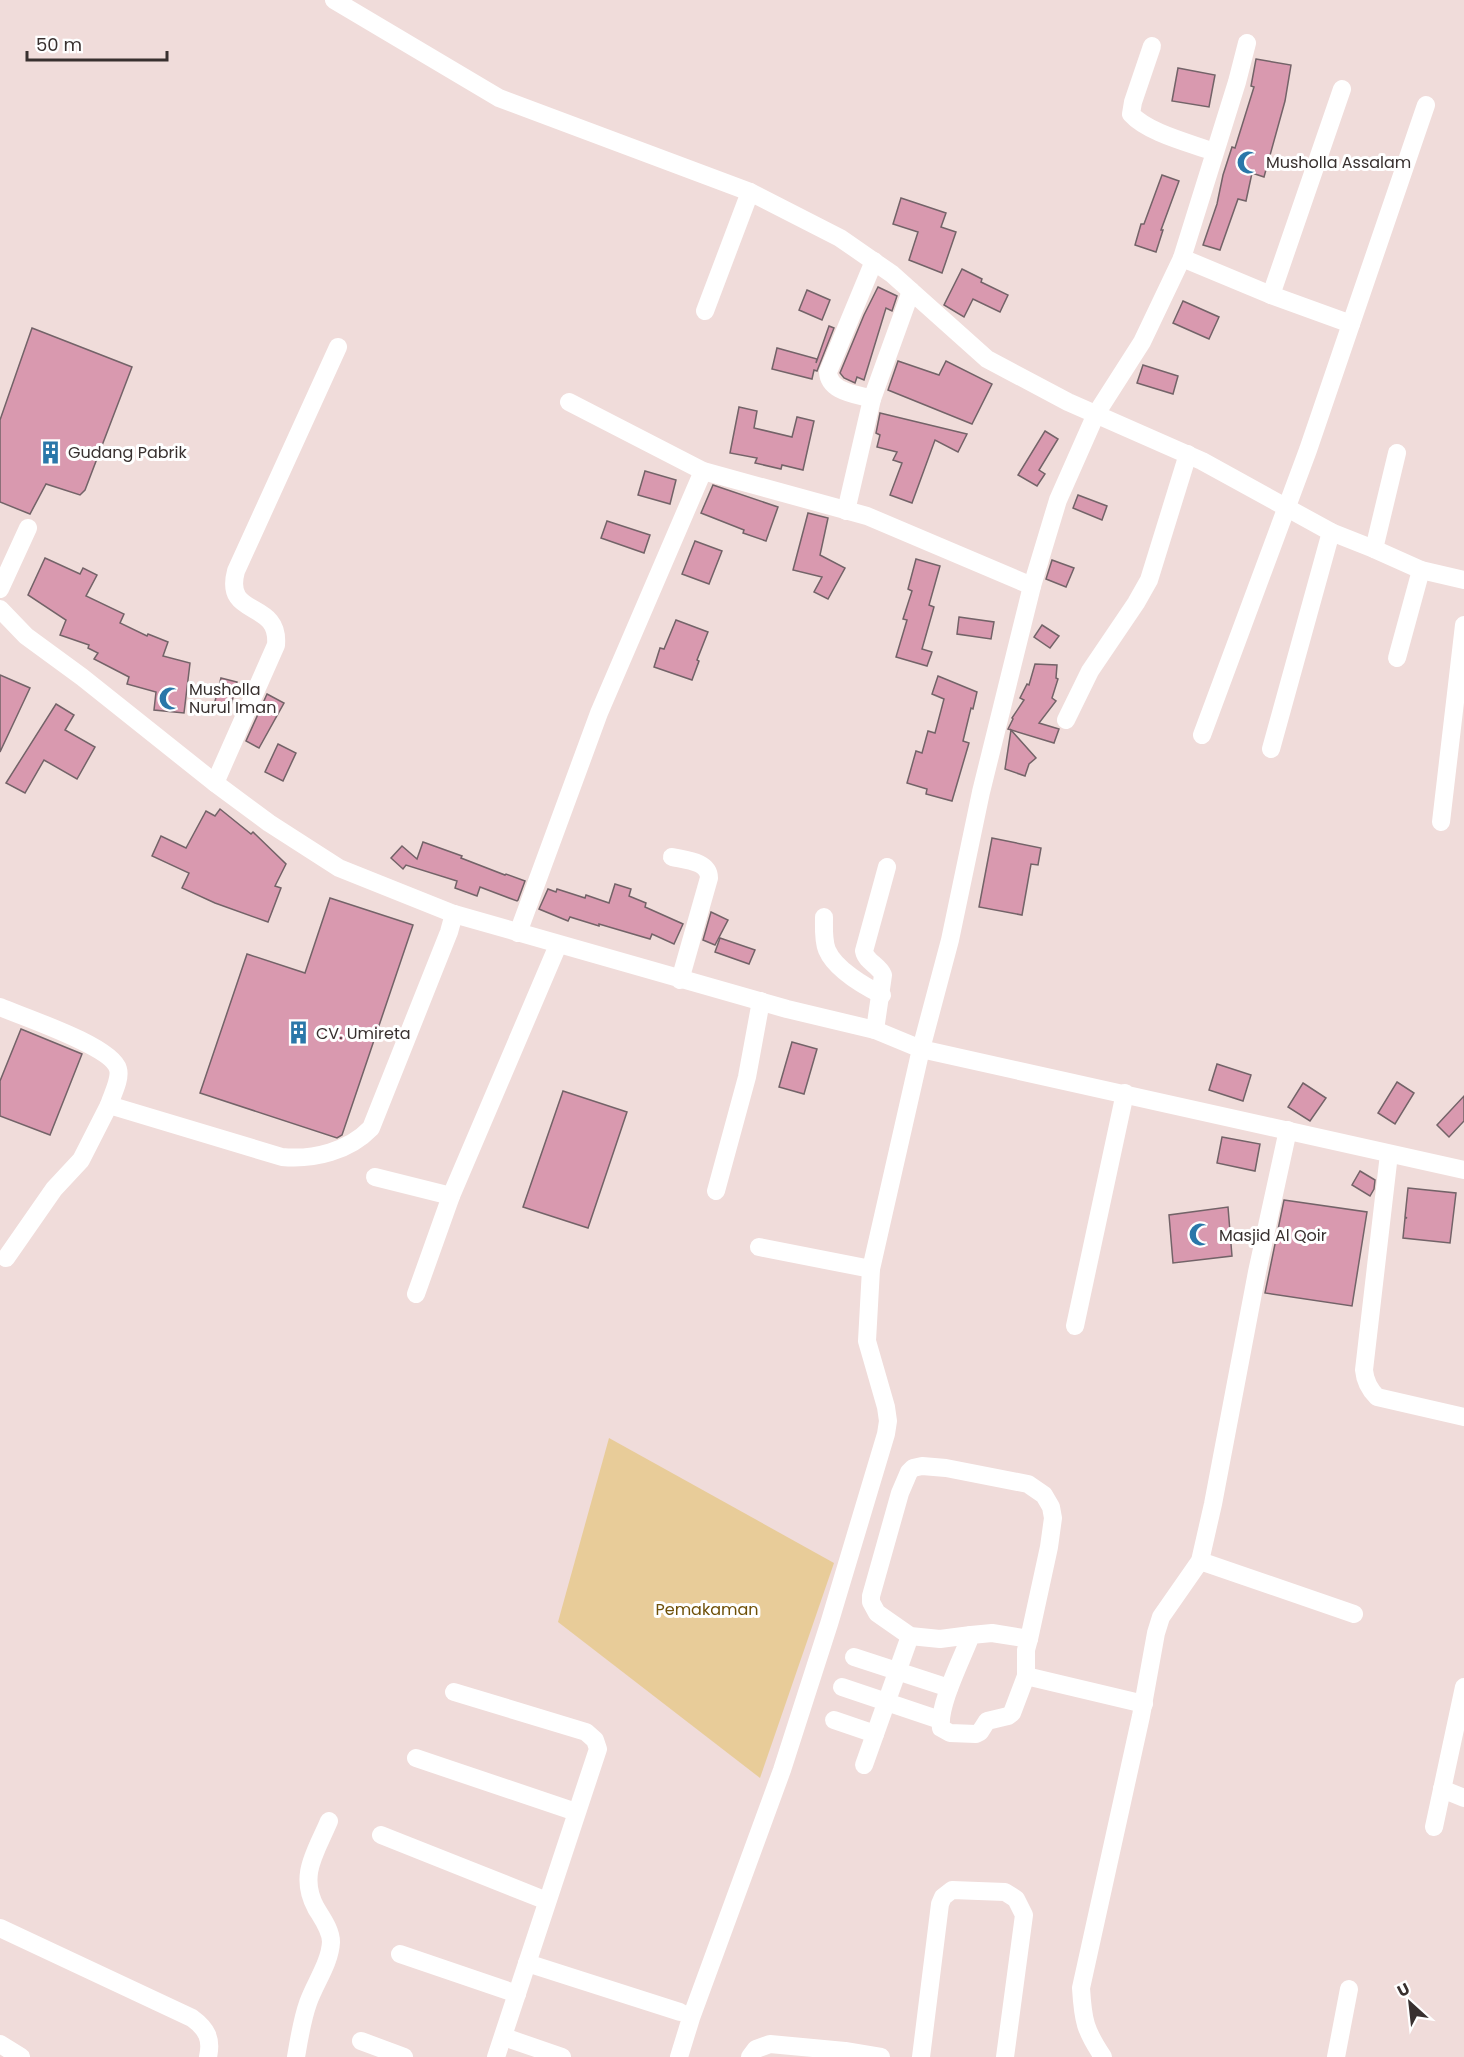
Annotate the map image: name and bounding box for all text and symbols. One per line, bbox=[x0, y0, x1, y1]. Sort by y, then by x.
scale bar bbox=[27, 24, 166, 62]
text: 50 m bbox=[36, 32, 82, 57]
mosque icon: Musholla Assalam bbox=[1235, 149, 1261, 175]
place label: Musholla Assalam bbox=[1266, 151, 1411, 174]
building icon: Gudang Pabrik bbox=[37, 439, 63, 465]
place label: Gudang Pabrik bbox=[68, 441, 187, 464]
place label: Musholla Nurul Iman bbox=[189, 678, 276, 719]
mosque icon: Musholla Nurul Iman bbox=[158, 685, 184, 711]
building icon: CV. Umireta bbox=[285, 1020, 311, 1046]
place label: CV. Umireta bbox=[316, 1022, 411, 1045]
mosque icon: Masjid Al Qoir bbox=[1188, 1222, 1214, 1248]
place label: Masjid Al Qoir bbox=[1219, 1224, 1327, 1247]
park label: Pemakaman bbox=[655, 1598, 759, 1621]
north arrow bbox=[1380, 1973, 1440, 2033]
text: U bbox=[1393, 1977, 1414, 2003]

